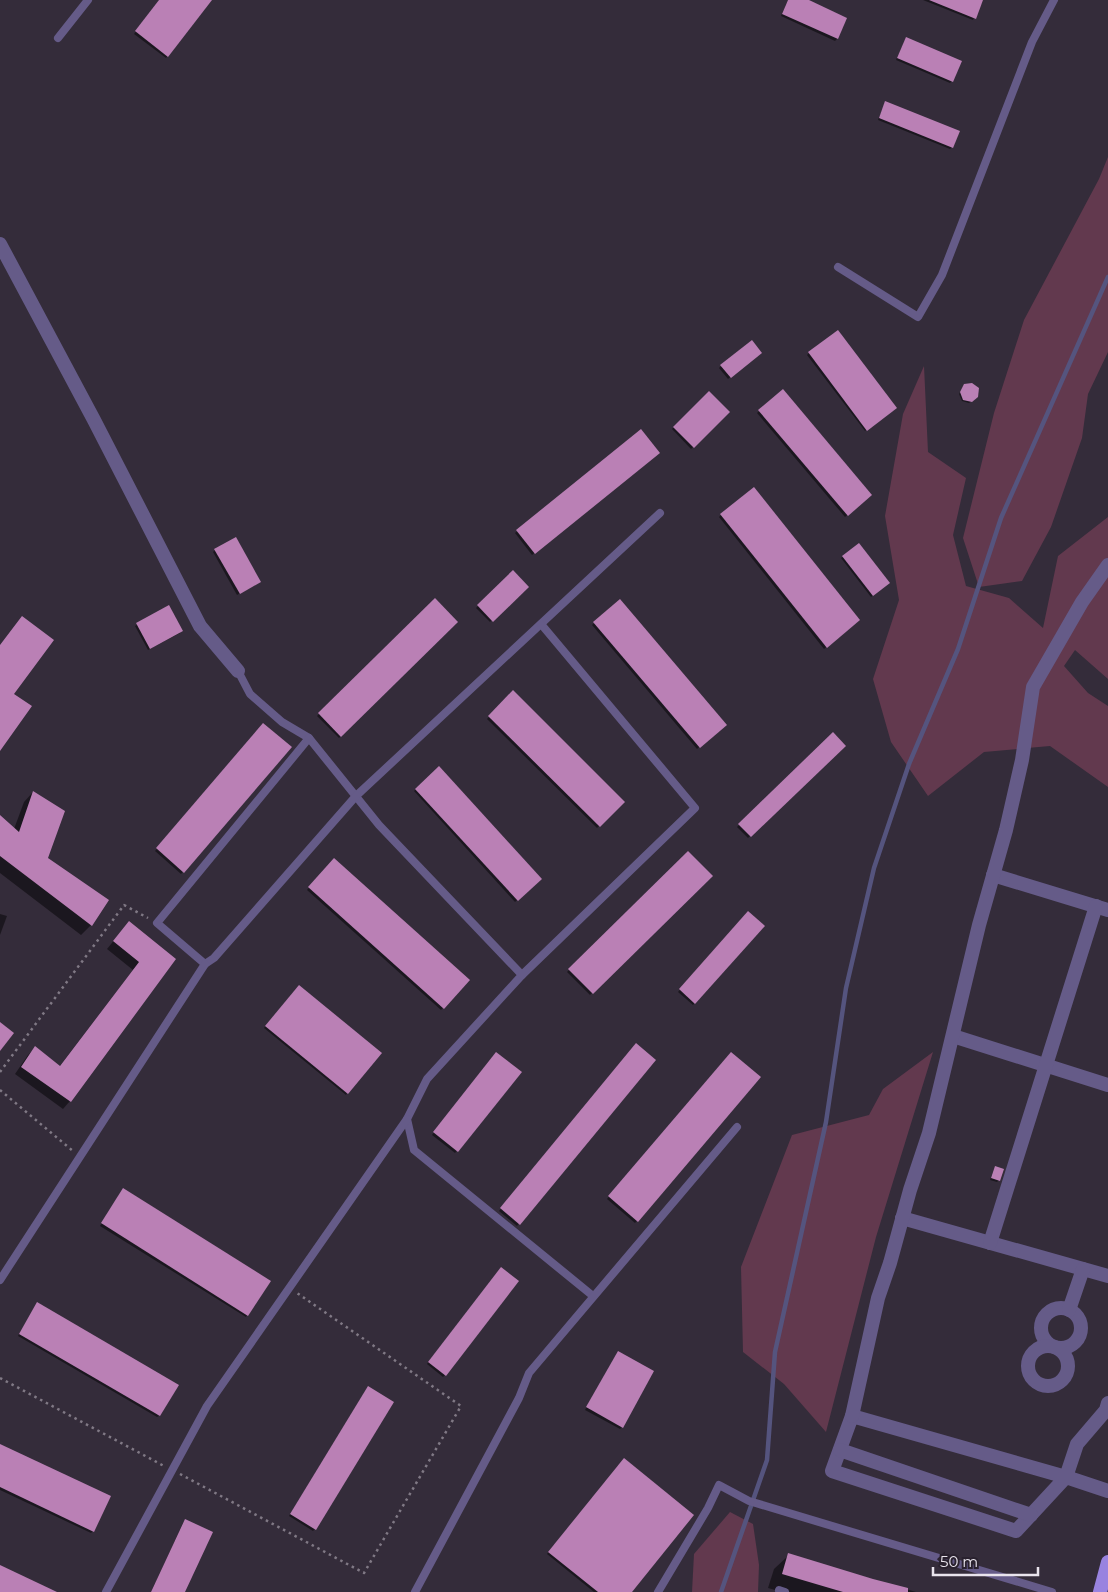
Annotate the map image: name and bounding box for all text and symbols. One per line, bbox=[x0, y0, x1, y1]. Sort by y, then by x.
scale bar bbox=[933, 1544, 1038, 1576]
text: 50 m bbox=[940, 1552, 978, 1571]

